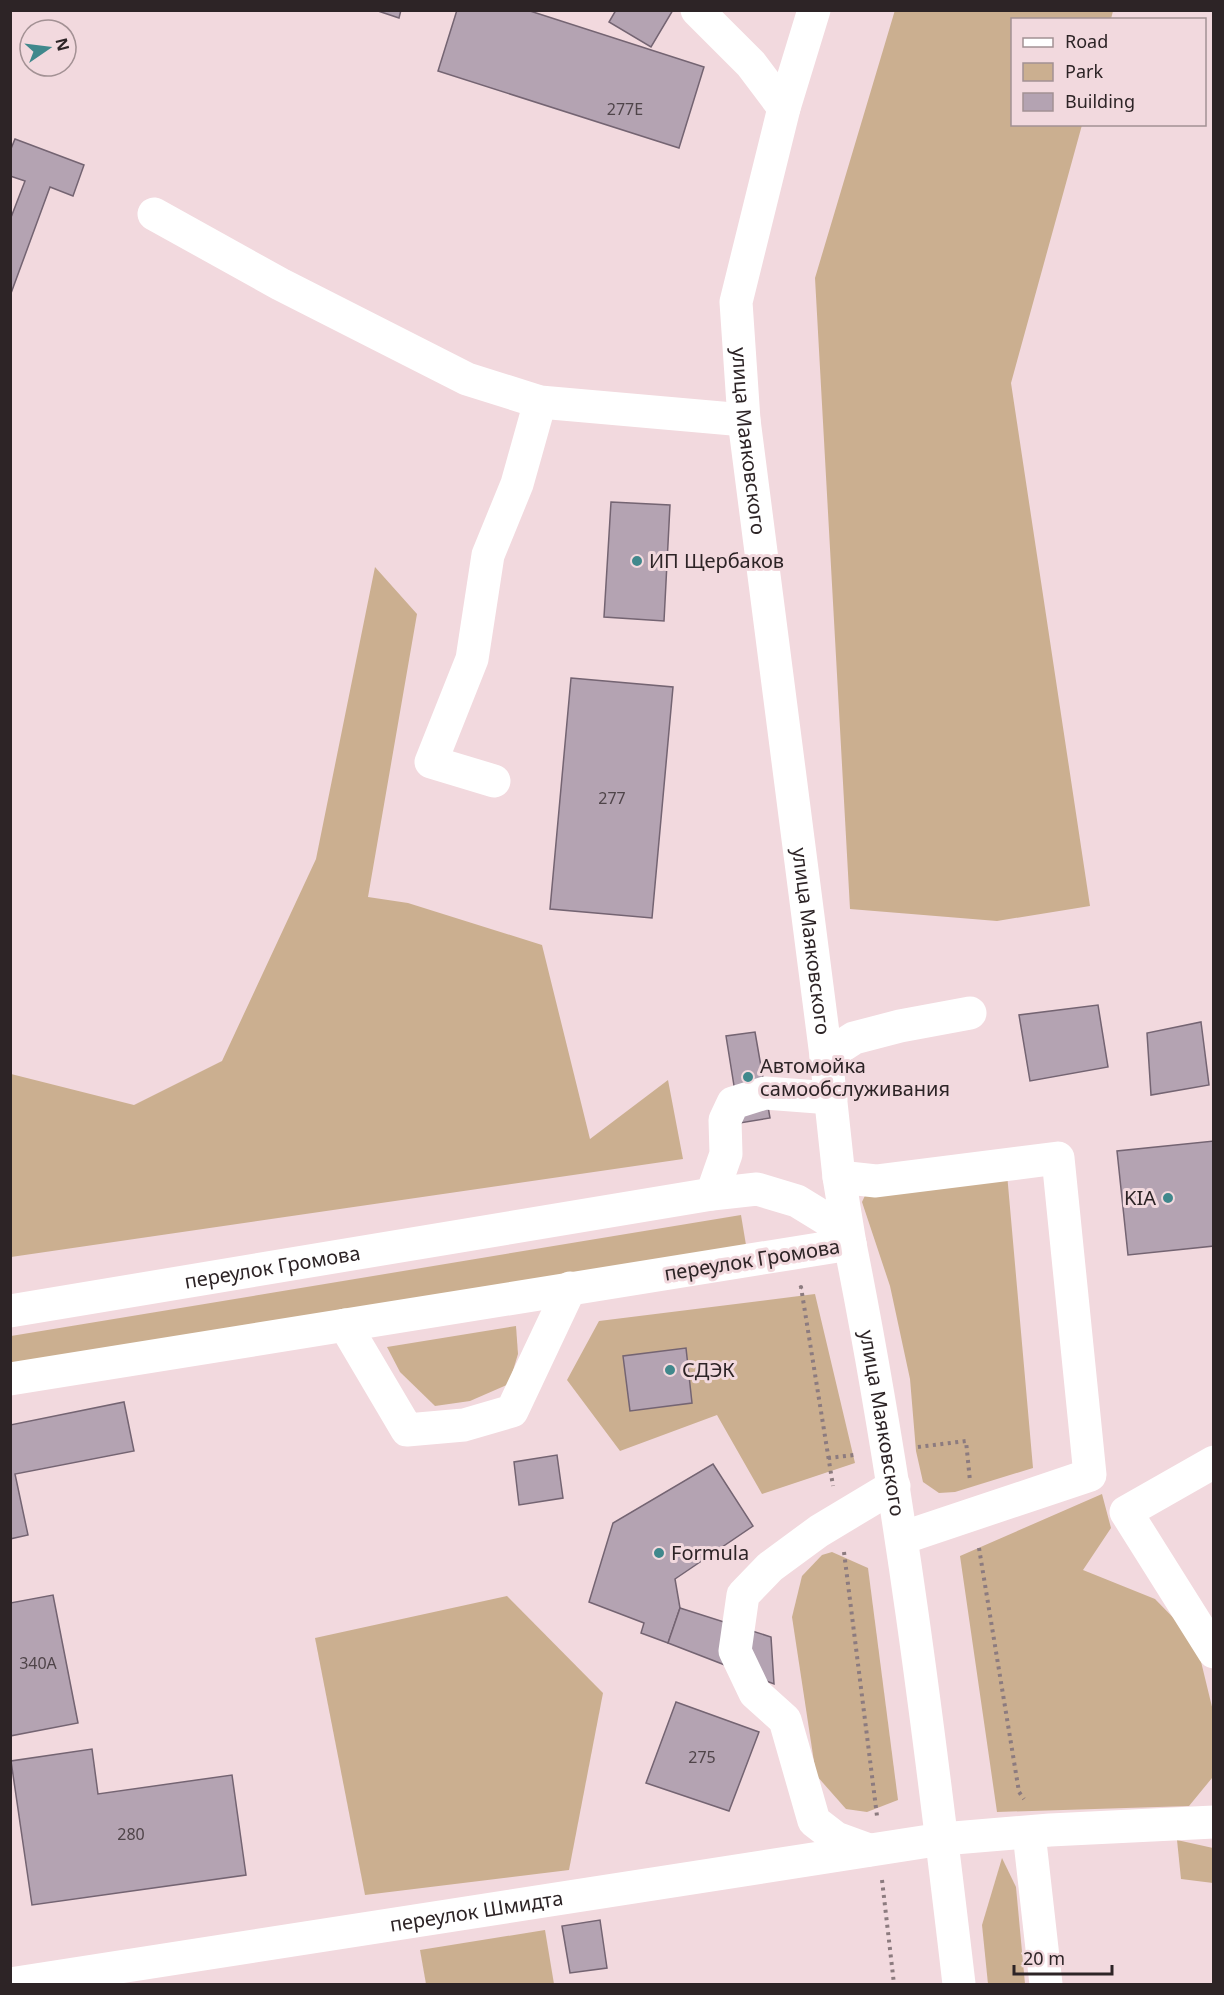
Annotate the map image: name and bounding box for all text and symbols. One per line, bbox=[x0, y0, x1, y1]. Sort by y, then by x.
north arrow bbox=[18, 18, 78, 78]
legend bbox=[1011, 18, 1206, 126]
text: Road bbox=[1065, 29, 1108, 53]
text: N bbox=[50, 35, 75, 53]
text: Park bbox=[1065, 59, 1103, 83]
text: Building bbox=[1065, 89, 1135, 113]
house number: 277Е bbox=[607, 98, 643, 120]
street label: улица Маяковского bbox=[726, 346, 773, 536]
place label: ИП Щербаков bbox=[649, 547, 784, 574]
marker: ИП Щербаков bbox=[630, 554, 644, 568]
house number: 277 bbox=[598, 787, 626, 809]
street label: улица Маяковского bbox=[786, 846, 837, 1036]
place label: Автомойка самообслуживания bbox=[760, 1052, 950, 1102]
marker: Автомойка самообслуживания bbox=[741, 1070, 755, 1084]
place label: KIA bbox=[1124, 1184, 1156, 1211]
marker: KIA bbox=[1161, 1191, 1175, 1205]
street label: переулок Громова bbox=[662, 1232, 842, 1287]
street label: переулок Громова bbox=[182, 1239, 362, 1295]
street label: улица Маяковского bbox=[854, 1328, 912, 1518]
place label: СДЭК bbox=[682, 1356, 735, 1383]
marker: СДЭК bbox=[663, 1363, 677, 1377]
place label: Formula bbox=[671, 1539, 749, 1566]
marker: Formula bbox=[652, 1546, 666, 1560]
house number: 340А bbox=[19, 1652, 58, 1674]
house number: 275 bbox=[688, 1746, 716, 1768]
house number: 280 bbox=[117, 1823, 145, 1845]
street label: переулок Шмидта bbox=[388, 1884, 565, 1938]
scale bar bbox=[1014, 1938, 1112, 1976]
text: 20 m bbox=[1023, 1946, 1065, 1970]

